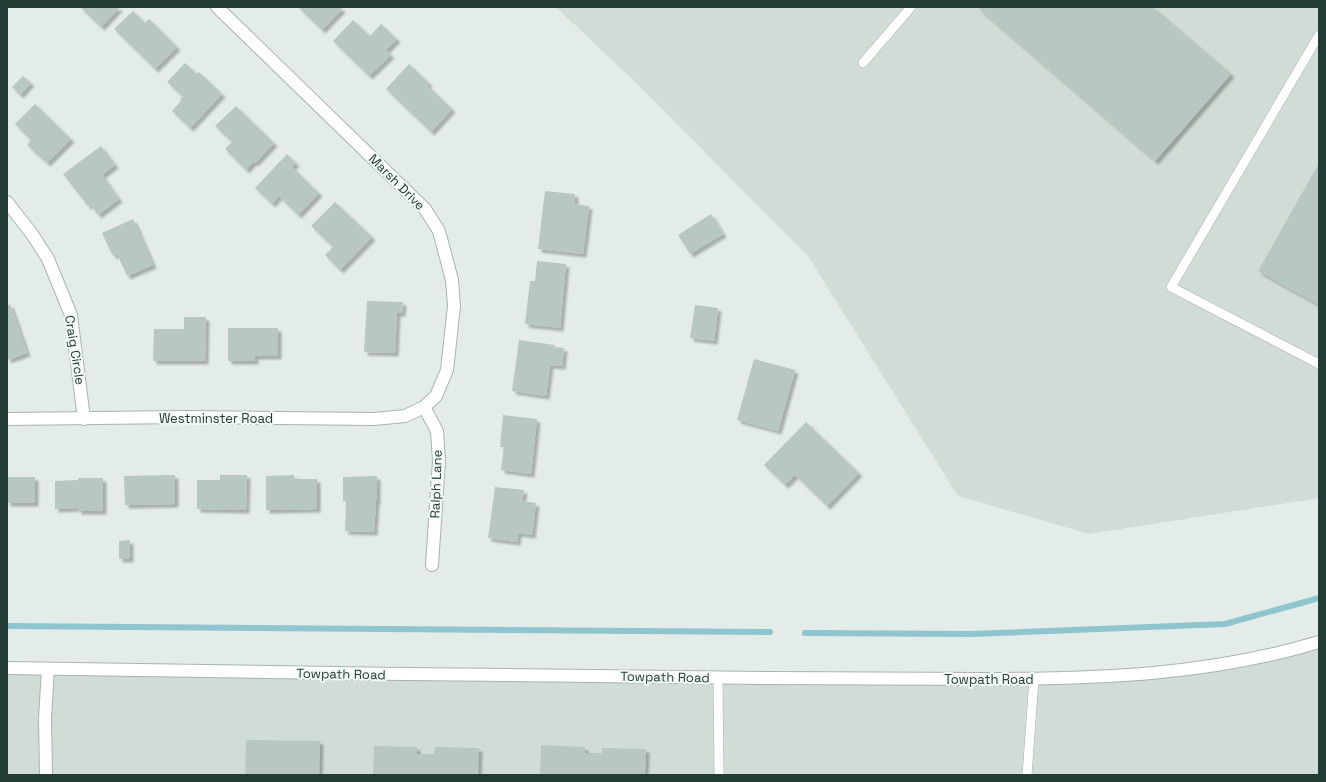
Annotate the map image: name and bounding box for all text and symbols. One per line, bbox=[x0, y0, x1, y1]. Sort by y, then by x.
street label: Marsh Drive bbox=[365, 150, 429, 214]
street label: Craig Circle bbox=[61, 314, 89, 386]
street label: Westminster Road bbox=[159, 410, 273, 427]
street label: Ralph Lane bbox=[426, 449, 446, 519]
street label: Towpath Road bbox=[296, 665, 386, 683]
street label: Towpath Road bbox=[620, 668, 710, 686]
street label: Towpath Road bbox=[944, 671, 1034, 688]

